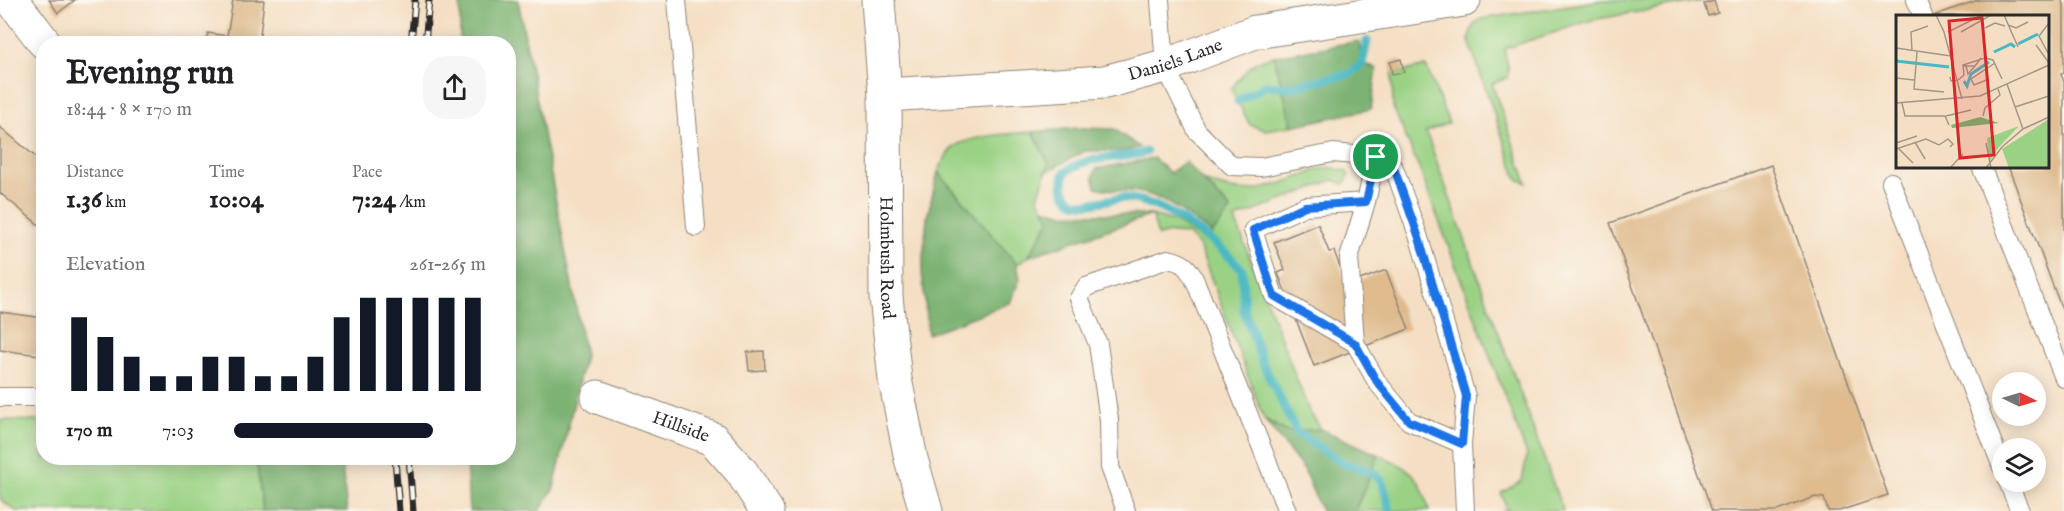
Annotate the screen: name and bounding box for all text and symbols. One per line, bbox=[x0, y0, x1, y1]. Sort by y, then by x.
inset map bbox=[1896, 15, 2049, 168]
street label: Daniels Lane bbox=[1126, 34, 1226, 87]
text: Evening run bbox=[66, 53, 234, 95]
button: share bbox=[423, 56, 486, 119]
text: 18:44 · 8 × 170 m bbox=[66, 97, 192, 122]
pin bbox=[1350, 131, 1401, 182]
icon: arrive bbox=[1359, 140, 1392, 173]
text: Distance bbox=[66, 163, 124, 183]
text: Time bbox=[209, 163, 245, 183]
text: Pace bbox=[352, 163, 382, 183]
text: 1.36 bbox=[66, 183, 102, 216]
text: 10:04 bbox=[209, 183, 264, 216]
text: 7:24 bbox=[352, 183, 396, 216]
text: km bbox=[102, 193, 126, 213]
text: /km bbox=[396, 193, 426, 213]
street label: Holmbush Road bbox=[874, 196, 900, 321]
text: Elevation bbox=[66, 252, 145, 277]
text: 261–265 m bbox=[409, 252, 486, 277]
north arrow bbox=[1992, 372, 2046, 426]
map controls bbox=[1992, 372, 2046, 492]
street label: Hillside bbox=[649, 406, 712, 448]
text: 170 m bbox=[66, 418, 112, 443]
text: 7:03 bbox=[162, 418, 194, 443]
button: layers bbox=[1992, 438, 2046, 492]

